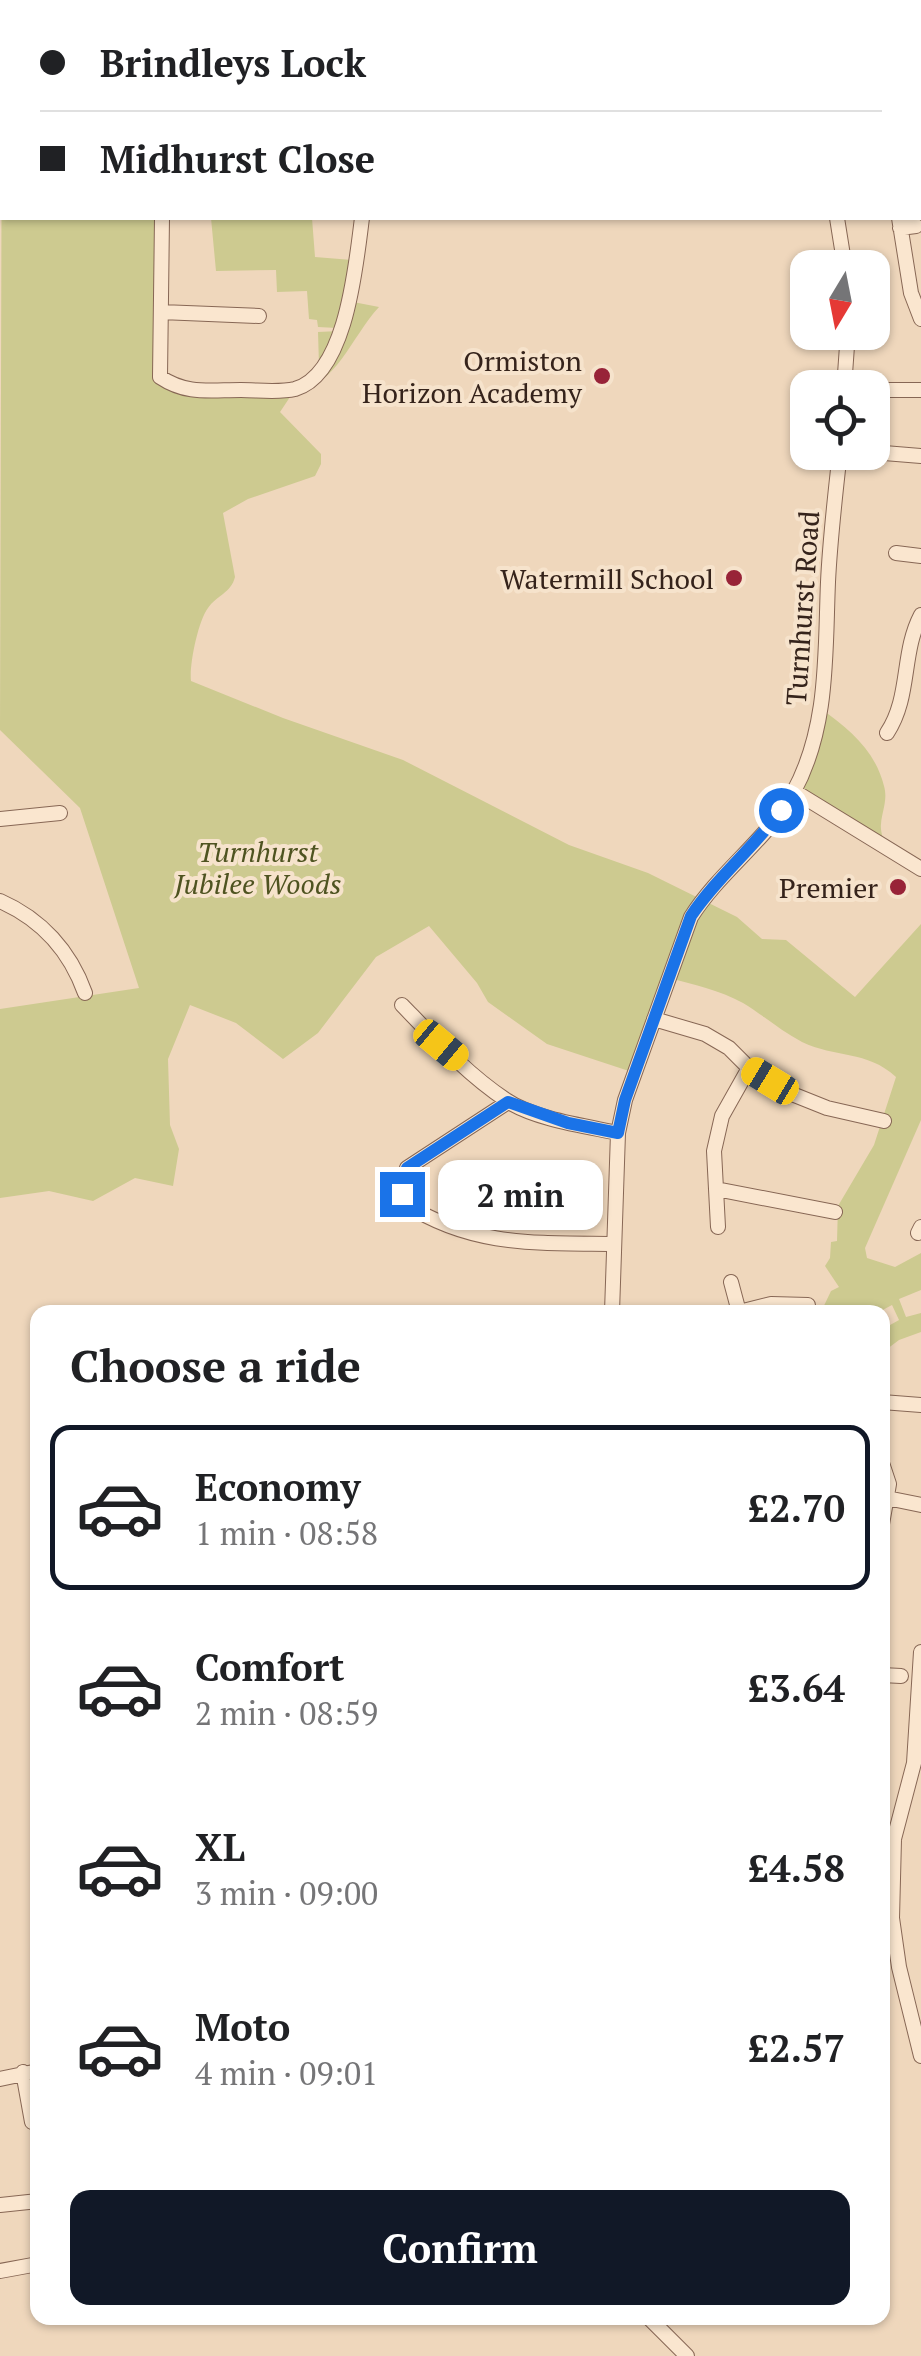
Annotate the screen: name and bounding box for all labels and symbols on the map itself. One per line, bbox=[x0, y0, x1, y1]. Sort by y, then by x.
north arrow bbox=[790, 250, 890, 350]
place label: Ormiston Horizon Academy bbox=[362, 342, 583, 411]
marker: Ormiston Horizon Academy bbox=[591, 365, 613, 387]
street label: Turnhurst Road bbox=[777, 509, 827, 707]
place label: Watermill School bbox=[500, 560, 714, 597]
marker: Watermill School bbox=[723, 567, 745, 589]
route start bbox=[759, 788, 804, 833]
park label: Turnhurst Jubilee Woods bbox=[174, 833, 341, 902]
place label: Premier bbox=[779, 869, 878, 906]
marker: Premier bbox=[887, 876, 909, 898]
car bbox=[408, 1014, 474, 1076]
car bbox=[737, 1053, 803, 1109]
callout: 2 min bbox=[437, 1159, 602, 1229]
route end bbox=[380, 1172, 425, 1217]

